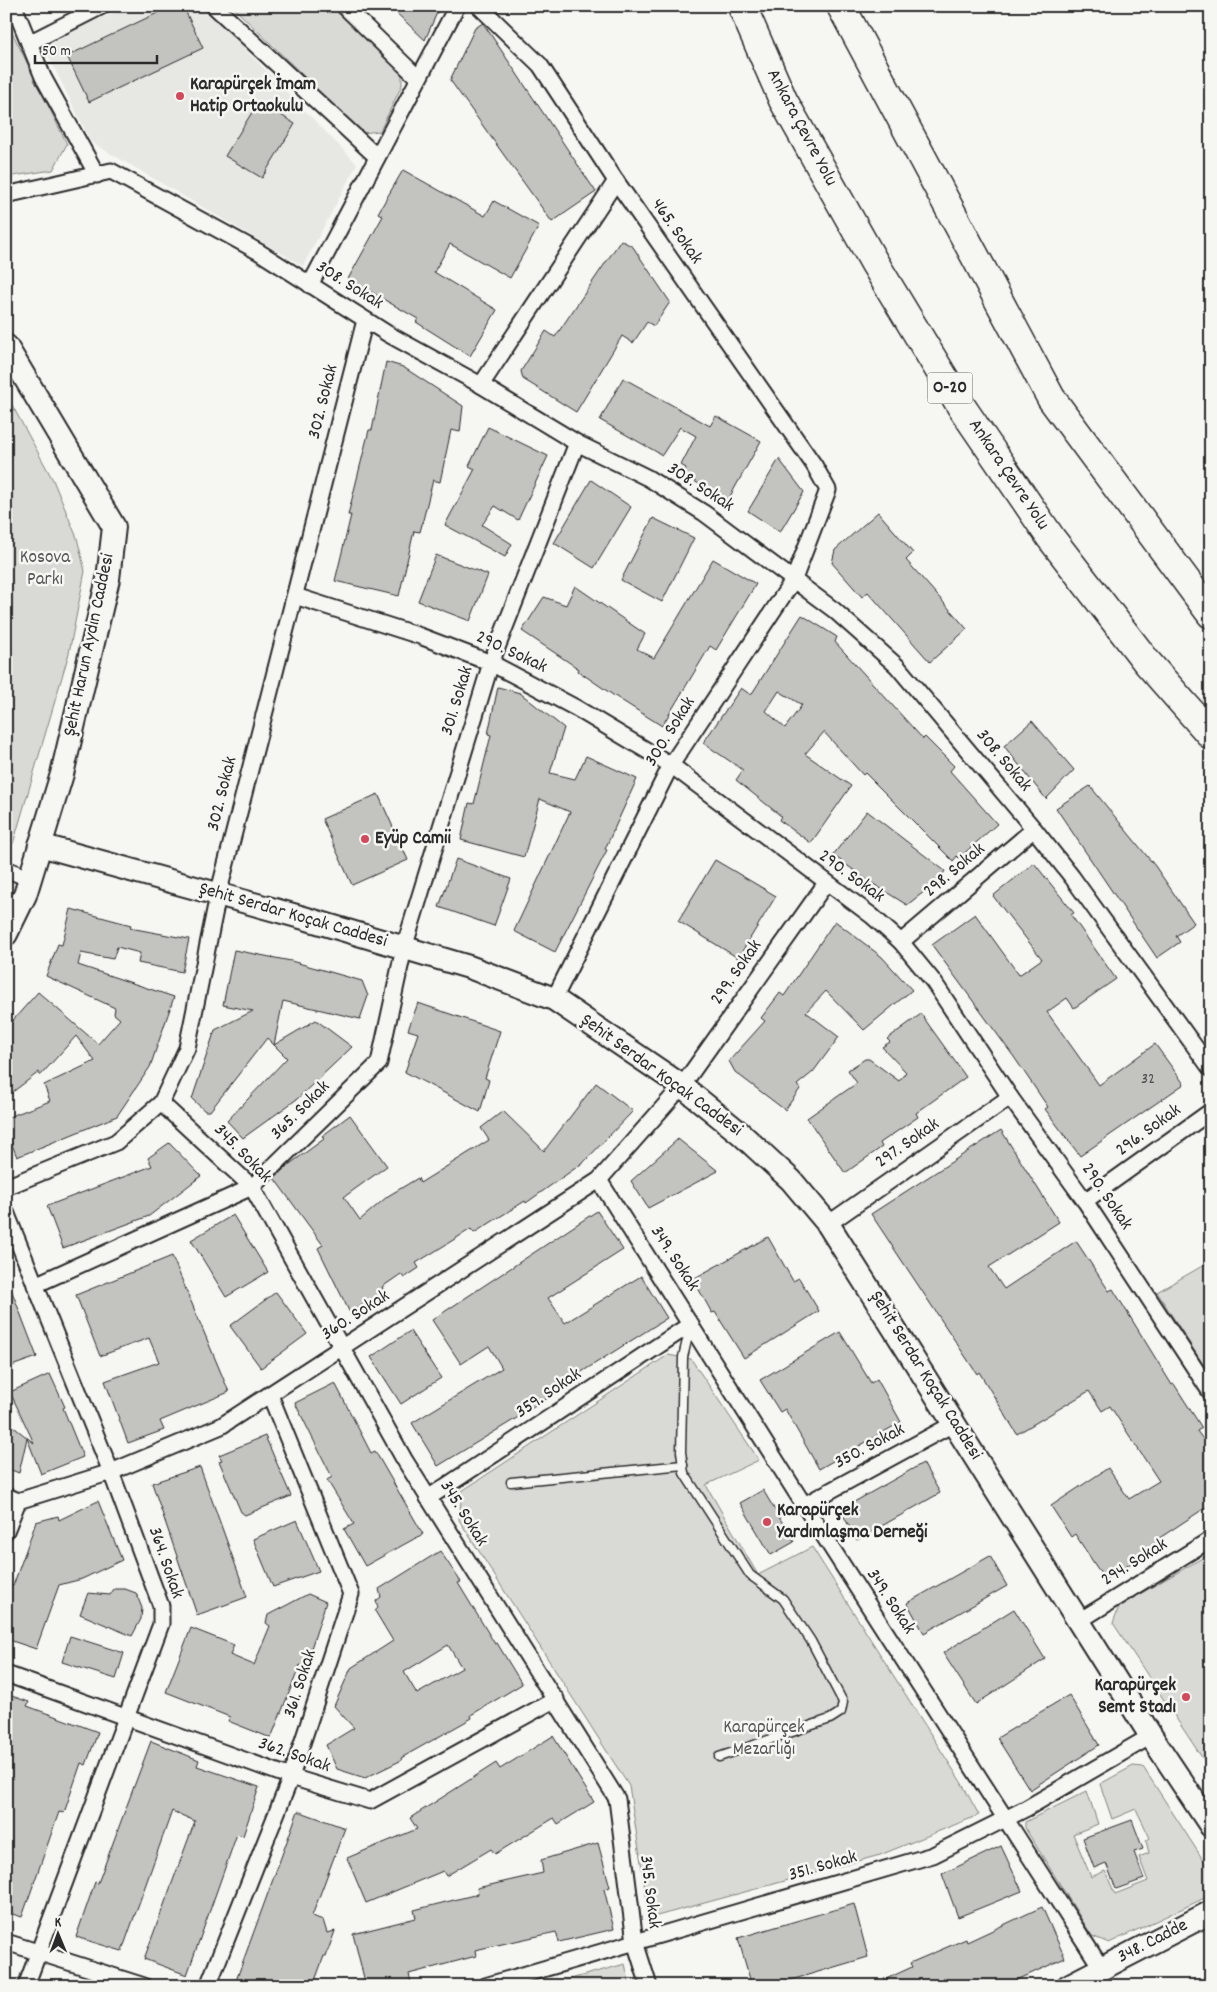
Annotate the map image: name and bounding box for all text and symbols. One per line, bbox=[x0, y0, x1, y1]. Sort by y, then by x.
scale bar bbox=[35, 32, 158, 64]
text: 50 m bbox=[42, 41, 71, 63]
street label: Ankara Çevre Yolu bbox=[759, 65, 843, 191]
place label: Karapürçek İmam Hatip Ortaokulu bbox=[190, 72, 316, 121]
marker: Karapürçek İmam Hatip Ortaokulu bbox=[174, 90, 186, 102]
street label: 465. Sokak bbox=[643, 194, 709, 271]
street label: 308. Sokak bbox=[310, 255, 388, 317]
street label: 302. Sokak bbox=[302, 362, 346, 442]
road number: O-20 bbox=[928, 372, 972, 403]
street label: Ankara Çevre Yolu bbox=[961, 414, 1055, 536]
street label: 308. Sokak bbox=[661, 456, 739, 520]
park label: Kosova Parkı bbox=[20, 545, 71, 594]
street label: Şehit Harun Aydın Caddesi bbox=[57, 551, 123, 739]
street label: 290. Sokak bbox=[471, 625, 551, 681]
street label: 301. Sokak bbox=[435, 663, 481, 739]
street label: 300. Sokak bbox=[639, 692, 703, 772]
street label: 308. Sokak bbox=[968, 723, 1038, 799]
street label: 302. Sokak bbox=[201, 754, 245, 834]
place label: Eyüp Camii bbox=[375, 826, 451, 853]
marker: Eyüp Camii bbox=[359, 833, 371, 845]
street label: 298. Sokak bbox=[918, 837, 992, 905]
street label: 290. Sokak bbox=[812, 844, 890, 910]
street label: Şehit Serdar Koçak Caddesi bbox=[196, 876, 391, 956]
street label: 299. Sokak bbox=[705, 935, 770, 1011]
street label: Şehit Serdar Koçak Caddesi bbox=[574, 1008, 748, 1144]
house number: 32 bbox=[1141, 1068, 1155, 1091]
street label: 365. Sokak bbox=[265, 1075, 337, 1147]
street label: 296. Sokak bbox=[1111, 1098, 1187, 1164]
street label: 297. Sokak bbox=[870, 1112, 946, 1176]
street label: 345. Sokak bbox=[207, 1118, 278, 1190]
street label: 290. Sokak bbox=[1074, 1158, 1139, 1236]
street label: 349. Sokak bbox=[643, 1221, 706, 1297]
street label: 360. Sokak bbox=[316, 1284, 396, 1348]
street label: Şehit Serdar Koçak Caddesi bbox=[862, 1286, 988, 1466]
street label: 359. Sokak bbox=[510, 1362, 588, 1426]
street label: 350. Sokak bbox=[830, 1417, 910, 1477]
street label: 345. Sokak bbox=[432, 1475, 494, 1553]
place label: Karapürçek Yardımlaşma Derneği bbox=[776, 1498, 928, 1547]
marker: Karapürçek Yardımlaşma Derneği bbox=[761, 1516, 773, 1528]
street label: 364. Sokak bbox=[140, 1523, 190, 1603]
street label: 294. Sokak bbox=[1097, 1532, 1174, 1594]
street label: 349. Sokak bbox=[859, 1564, 922, 1640]
street label: 361. Sokak bbox=[277, 1646, 325, 1722]
place label: Karapürçek Semt Stadı bbox=[1095, 1673, 1176, 1722]
marker: Karapürçek Semt Stadı bbox=[1180, 1691, 1192, 1703]
park label: Karapürçek Mezarlığı bbox=[723, 1715, 805, 1764]
street label: 362. Sokak bbox=[254, 1731, 334, 1781]
street label: 351. Sokak bbox=[786, 1844, 861, 1890]
street label: 345. Sokak bbox=[631, 1854, 667, 1931]
north arrow bbox=[32, 1910, 82, 1960]
text: K bbox=[54, 1913, 62, 1933]
street label: 348. Cadde bbox=[1113, 1913, 1193, 1971]

